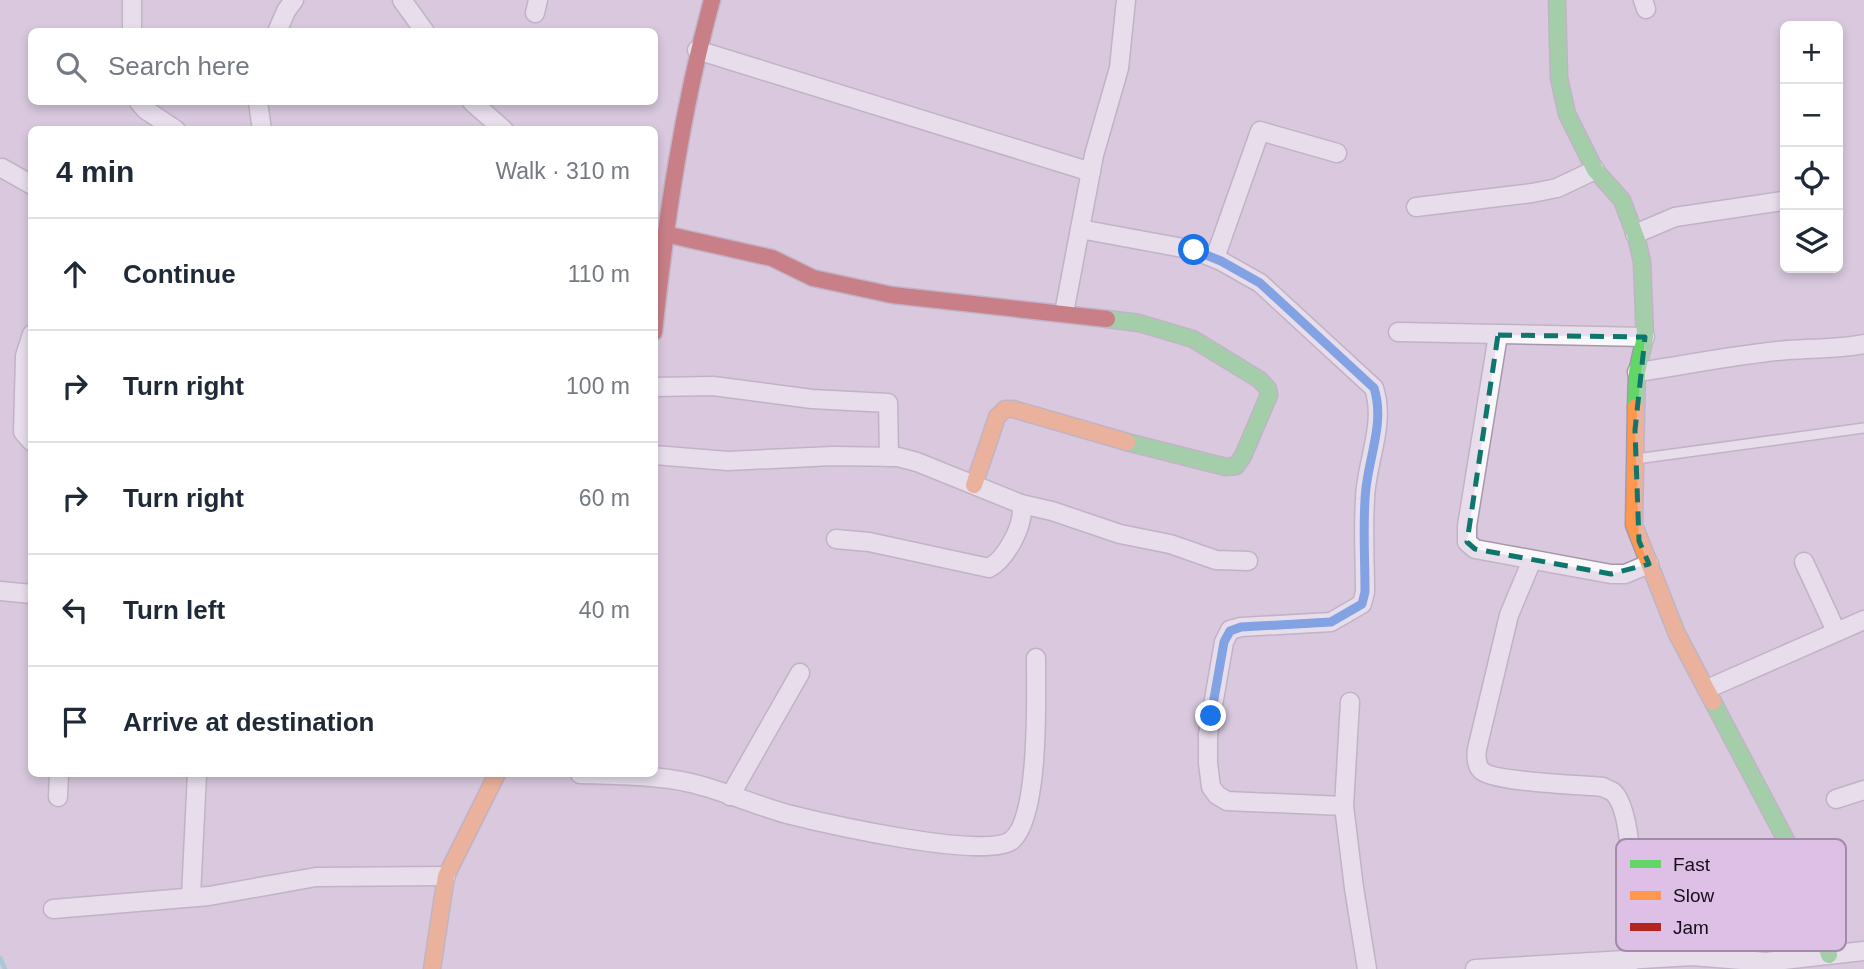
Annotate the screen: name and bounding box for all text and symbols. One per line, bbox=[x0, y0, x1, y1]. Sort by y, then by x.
map controls bbox=[1780, 21, 1843, 273]
button: + bbox=[1780, 21, 1843, 84]
search box bbox=[28, 28, 658, 105]
icon: search bbox=[52, 48, 90, 86]
text: Search here bbox=[108, 51, 250, 81]
button: − bbox=[1780, 84, 1843, 147]
button: locate bbox=[1780, 147, 1843, 210]
text: 4 min bbox=[56, 155, 134, 188]
text: Walk · 310 m bbox=[495, 158, 630, 184]
button: layers bbox=[1780, 210, 1843, 273]
route start bbox=[1178, 234, 1209, 265]
icon: ahead bbox=[56, 255, 94, 293]
text: Continue bbox=[123, 259, 236, 289]
text: 110 m bbox=[568, 261, 630, 287]
icon: right bbox=[56, 367, 94, 405]
text: Turn right bbox=[123, 371, 244, 401]
text: 100 m bbox=[566, 373, 630, 399]
icon: right bbox=[56, 479, 94, 517]
text: Turn right bbox=[123, 483, 244, 513]
text: 60 m bbox=[579, 485, 630, 511]
icon: left bbox=[56, 591, 94, 629]
text: Turn left bbox=[123, 595, 225, 625]
text: 40 m bbox=[579, 597, 630, 623]
route end bbox=[1195, 700, 1226, 731]
icon: arrive bbox=[56, 703, 94, 741]
text: Arrive at destination bbox=[123, 707, 374, 737]
legend bbox=[1616, 839, 1846, 951]
text: Fast bbox=[1673, 854, 1711, 875]
text: Slow bbox=[1673, 885, 1714, 906]
text: Jam bbox=[1673, 917, 1709, 938]

